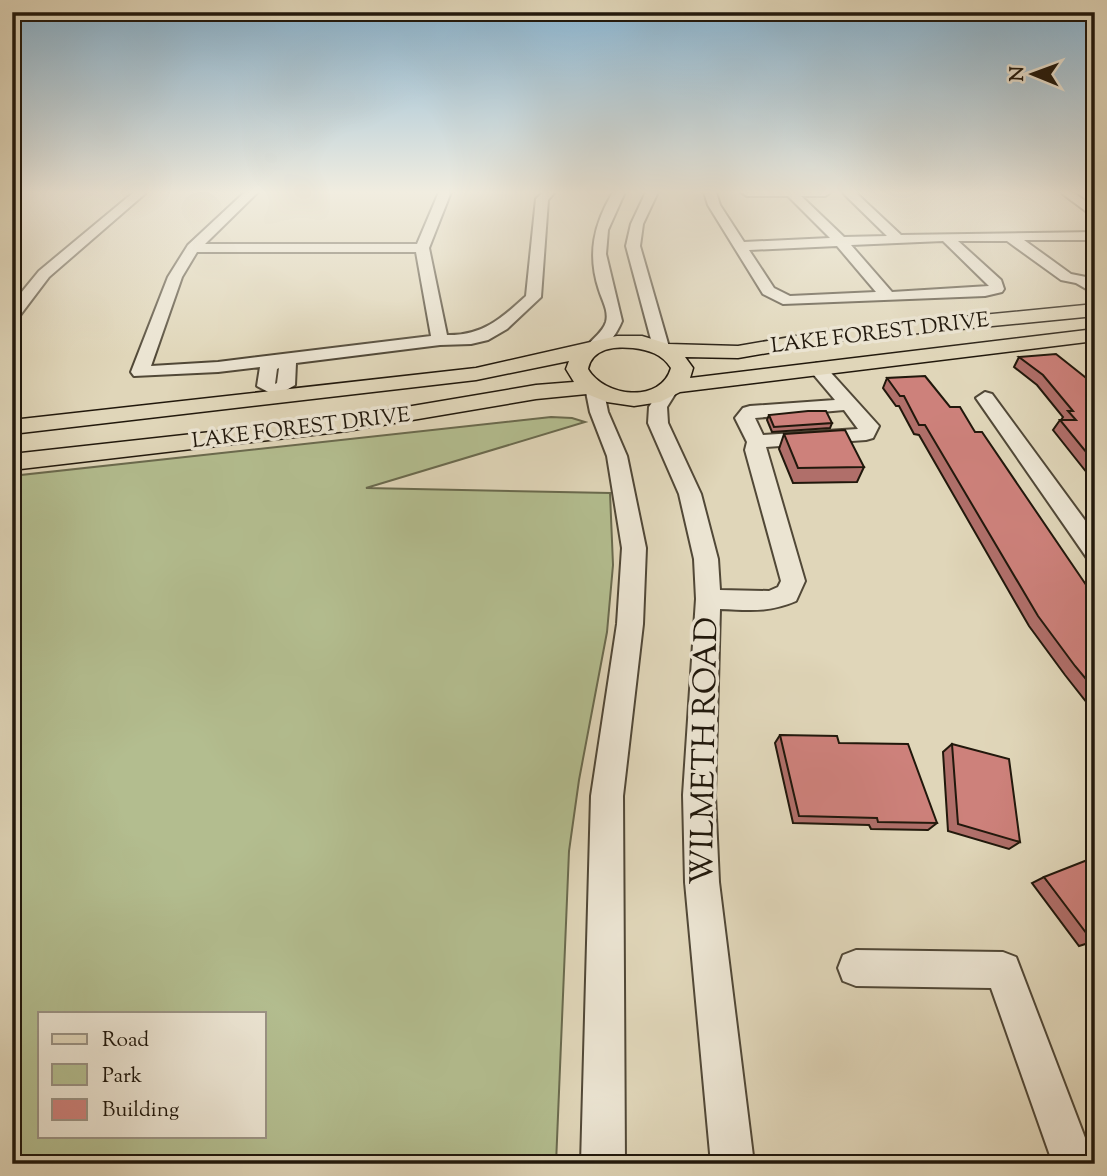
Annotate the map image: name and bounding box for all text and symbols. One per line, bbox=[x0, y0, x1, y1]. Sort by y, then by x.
north arrow bbox=[998, 38, 1068, 108]
text: N bbox=[1005, 66, 1032, 82]
street label: LAKE FOREST DRIVE bbox=[769, 306, 991, 362]
street label: LAKE FOREST DRIVE bbox=[190, 401, 412, 457]
street label: WILMETH ROAD bbox=[681, 617, 731, 885]
legend bbox=[38, 1012, 266, 1138]
text: Road bbox=[102, 1026, 149, 1056]
text: Park bbox=[102, 1062, 143, 1092]
text: Building bbox=[102, 1096, 179, 1126]

